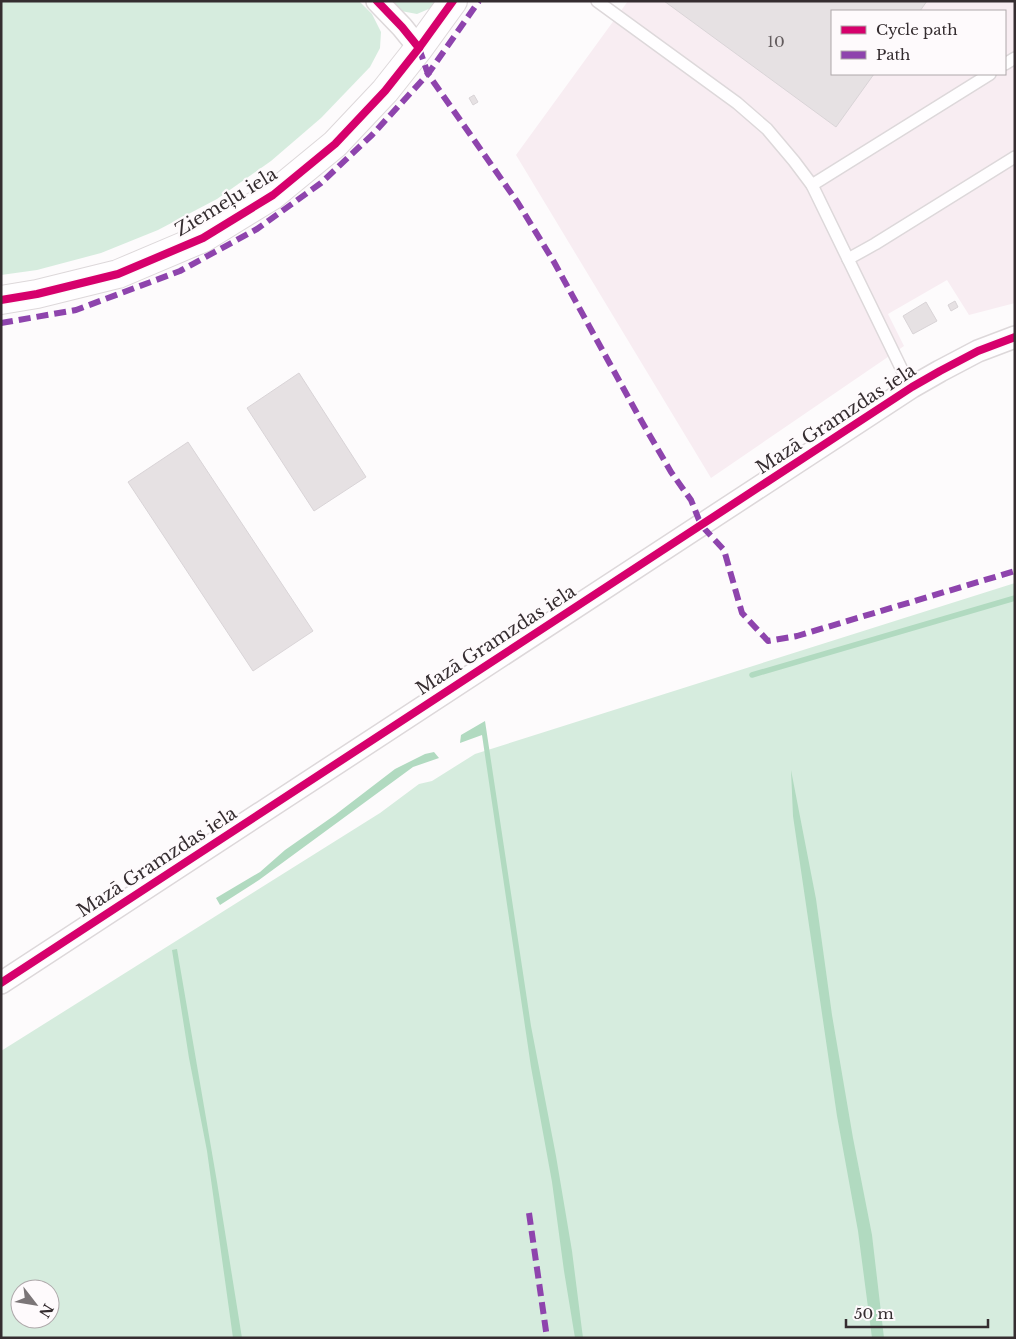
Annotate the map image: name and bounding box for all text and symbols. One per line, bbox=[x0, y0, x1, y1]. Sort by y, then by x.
legend bbox=[831, 10, 1006, 75]
text: Cycle path bbox=[876, 20, 958, 39]
house number: 10 bbox=[767, 32, 785, 51]
text: Path bbox=[876, 45, 910, 64]
street label: Ziemeļu iela bbox=[171, 163, 281, 241]
street label: Mazā Gramzdas iela bbox=[752, 359, 920, 479]
street label: Mazā Gramzdas iela bbox=[412, 580, 580, 700]
street label: Mazā Gramzdas iela bbox=[73, 802, 241, 922]
north arrow bbox=[10, 1279, 60, 1329]
scale bar bbox=[846, 1296, 988, 1328]
text: N bbox=[35, 1300, 57, 1321]
text: 50 m bbox=[854, 1304, 894, 1323]

